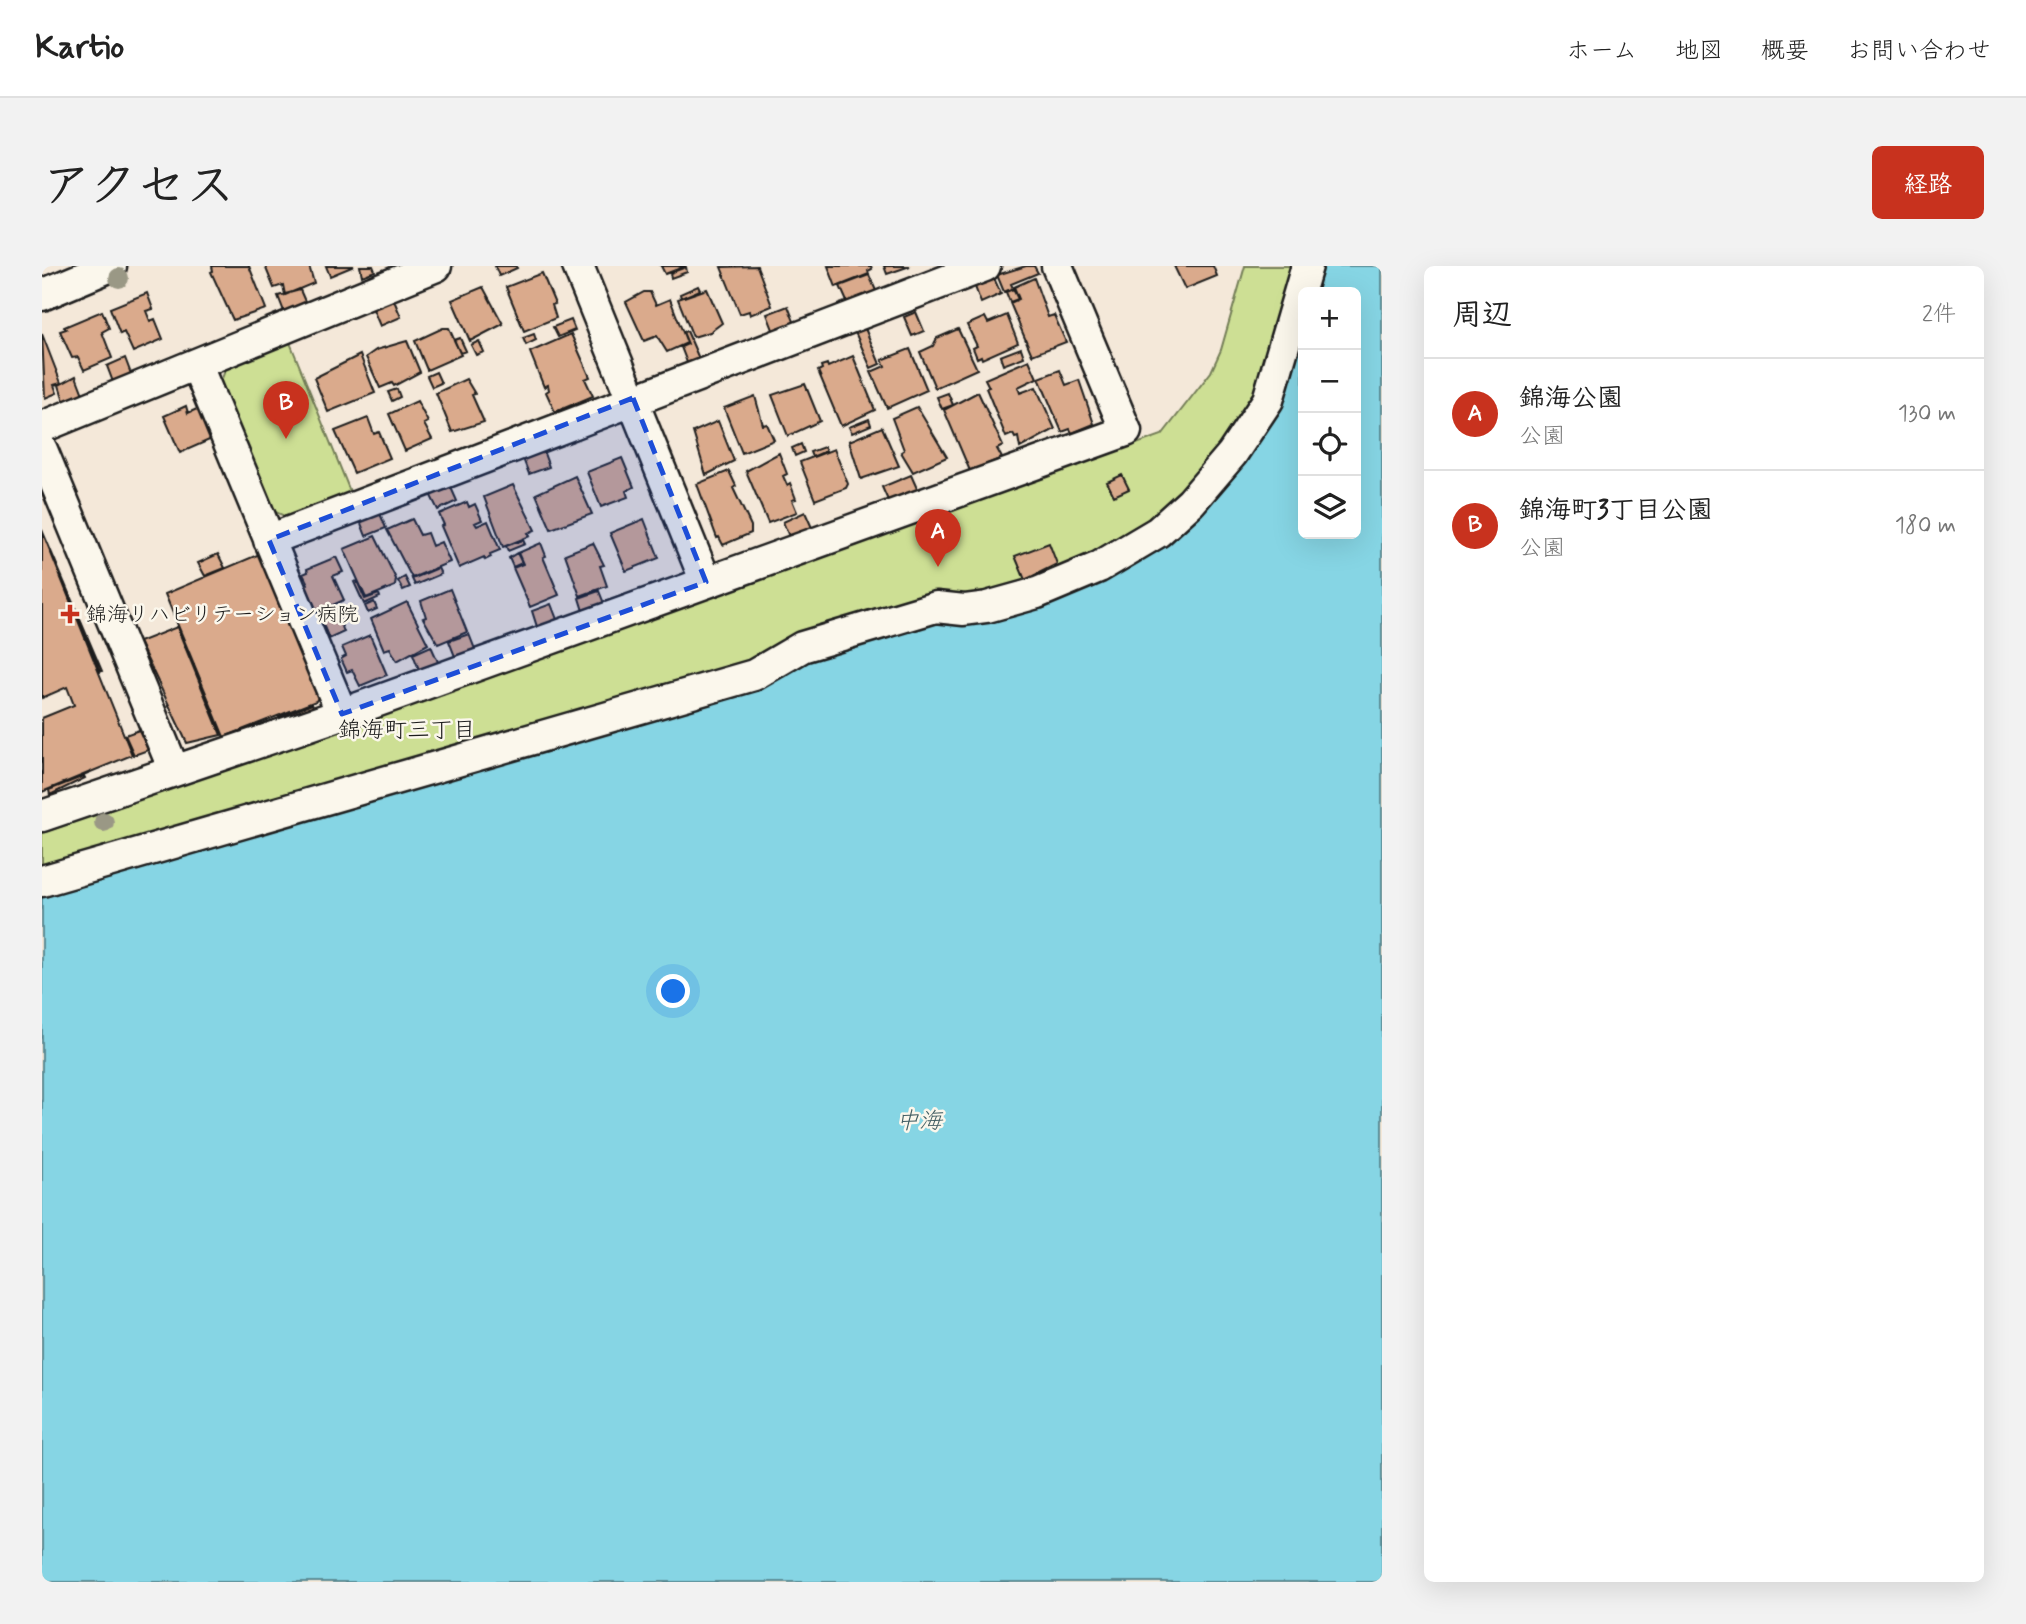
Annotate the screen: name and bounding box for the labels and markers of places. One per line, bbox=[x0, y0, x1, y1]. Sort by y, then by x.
pin: B bbox=[263, 381, 309, 439]
pin: A bbox=[915, 509, 961, 567]
place label: 錦海リハビリテーション病院 bbox=[86, 601, 359, 629]
marker: 錦海リハビリテーション病院 bbox=[60, 604, 80, 624]

